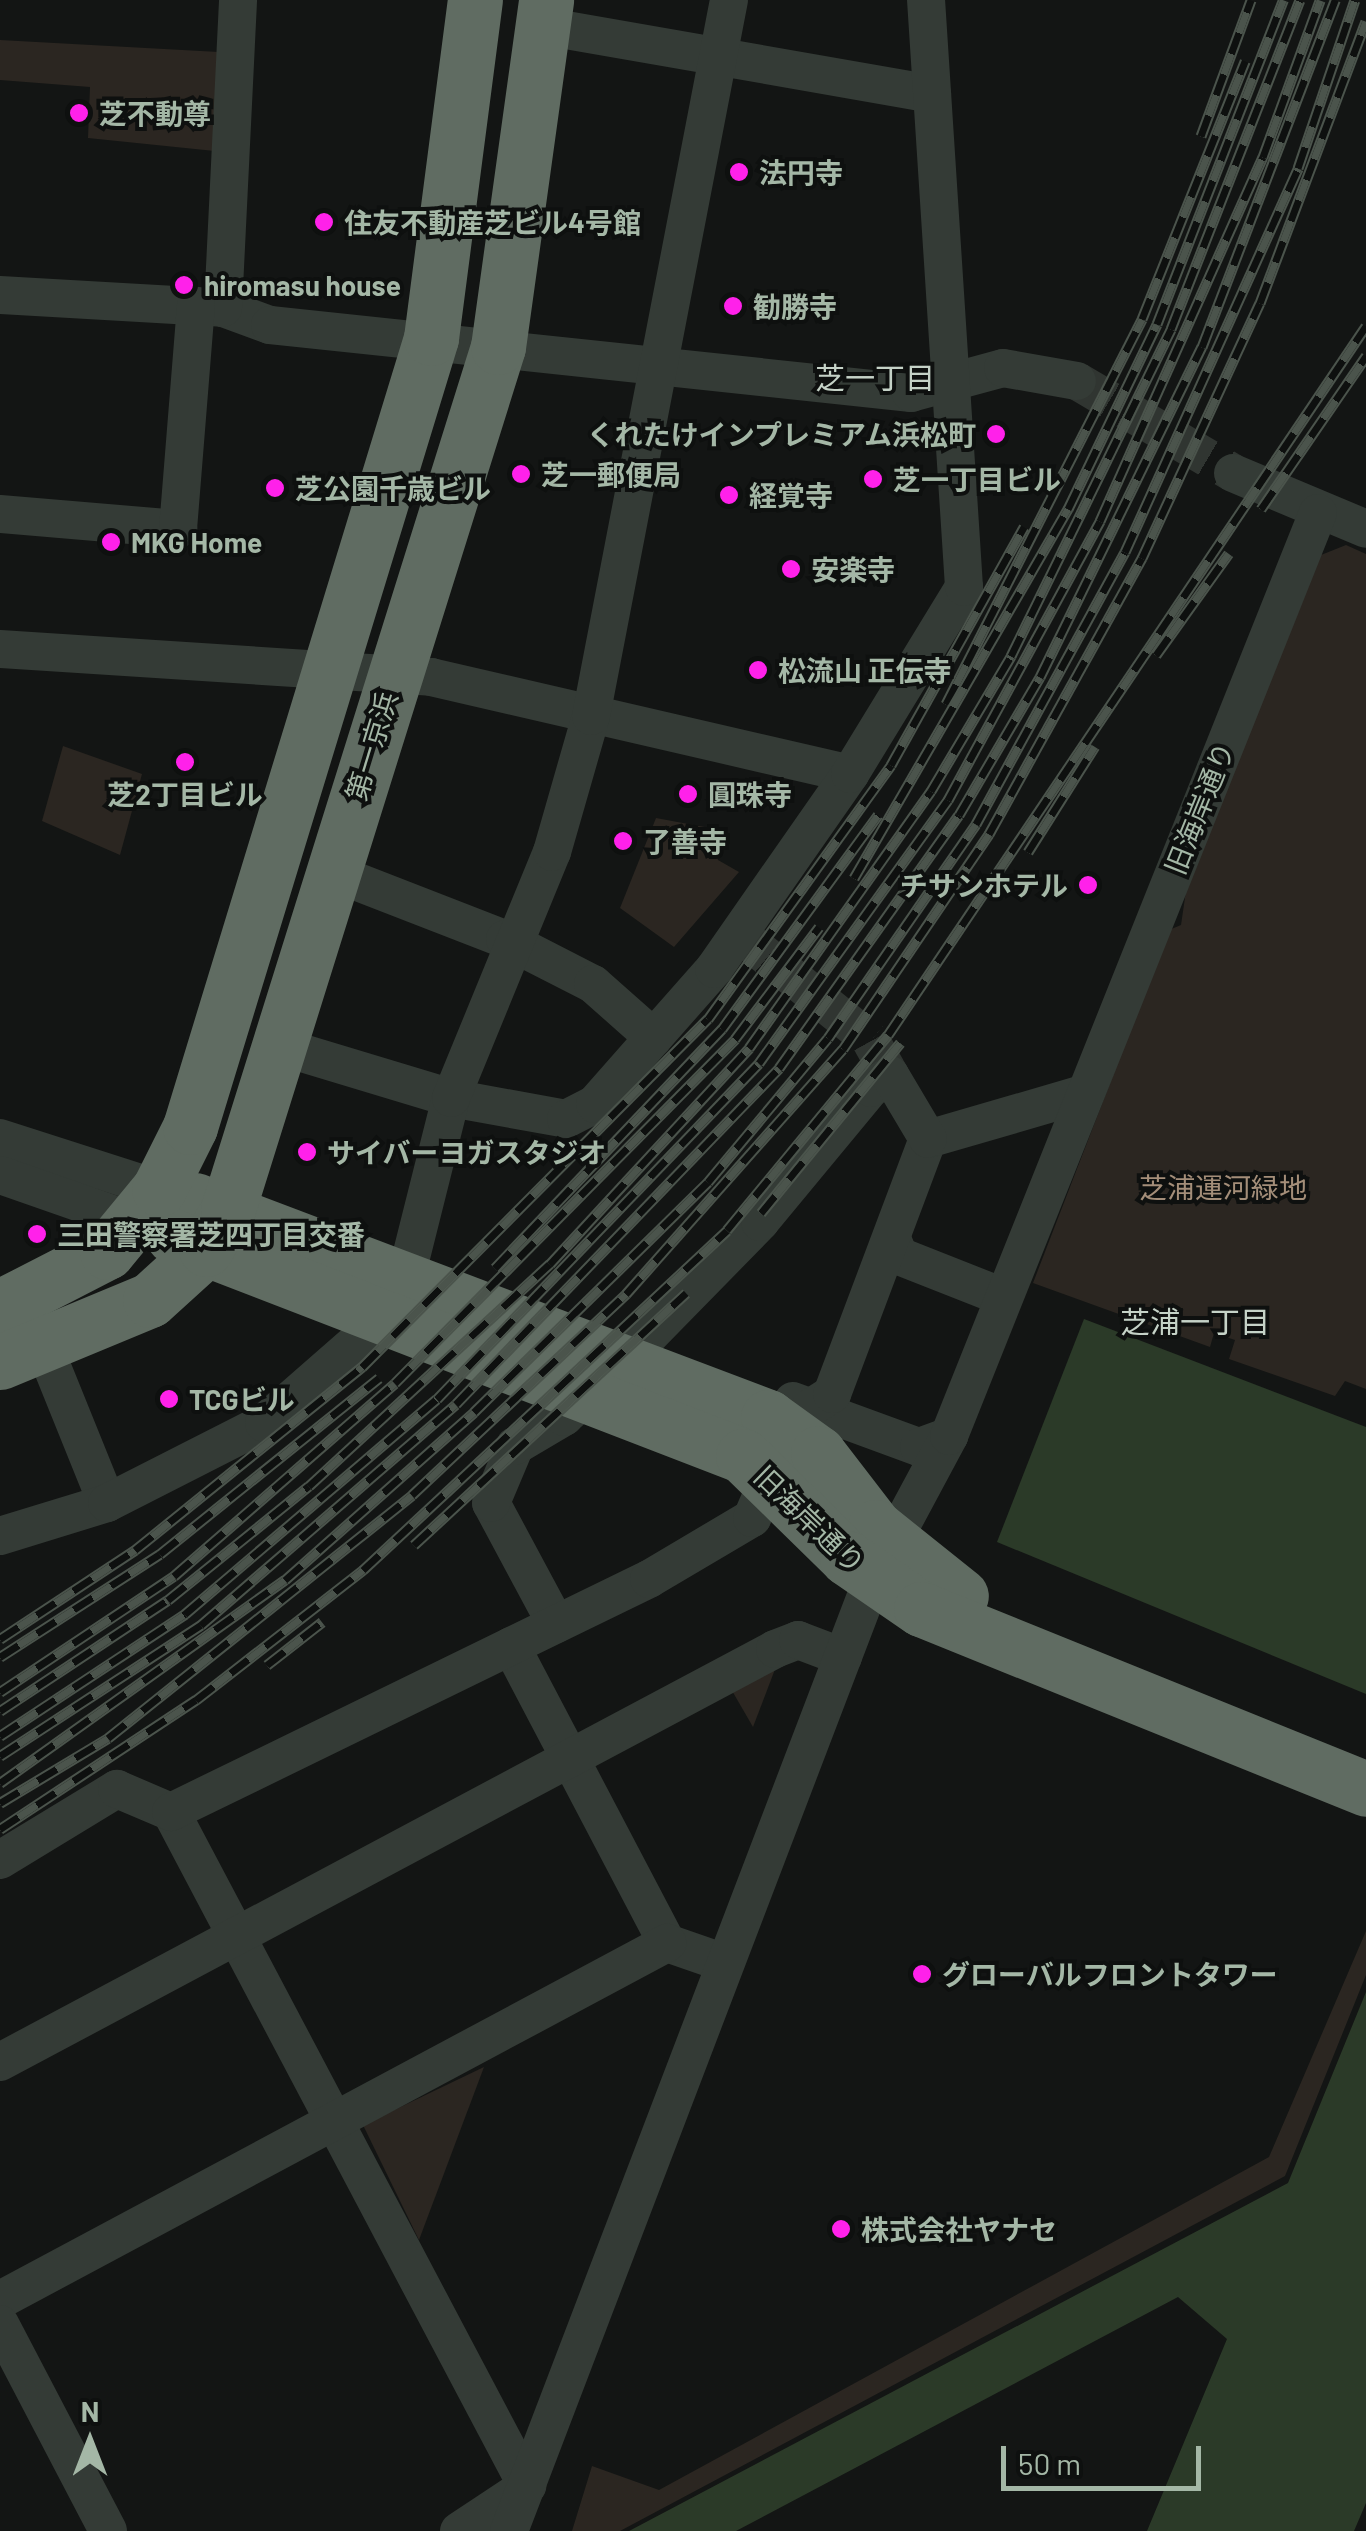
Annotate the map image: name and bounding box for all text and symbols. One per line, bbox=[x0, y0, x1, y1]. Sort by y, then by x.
place label: 芝不動尊 bbox=[99, 96, 211, 130]
marker: 芝不動尊 bbox=[68, 102, 90, 124]
place label: 法円寺 bbox=[759, 155, 843, 189]
marker: 法円寺 bbox=[728, 161, 750, 183]
place label: 住友不動産芝ビル4号館 bbox=[344, 205, 641, 239]
marker: 住友不動産芝ビル4号館 bbox=[313, 211, 335, 233]
place label: hiromasu house bbox=[204, 268, 401, 302]
marker: hiromasu house bbox=[173, 274, 195, 296]
place label: 勧勝寺 bbox=[753, 289, 837, 323]
marker: 勧勝寺 bbox=[722, 295, 744, 317]
district label: 芝一丁目 bbox=[815, 359, 935, 395]
place label: くれたけインプレミアム浜松町 bbox=[584, 417, 976, 451]
marker: くれたけインプレミアム浜松町 bbox=[985, 423, 1007, 445]
place label: 芝一郵便局 bbox=[541, 457, 681, 491]
place label: 芝一丁目ビル bbox=[893, 462, 1061, 496]
marker: 芝一郵便局 bbox=[510, 463, 532, 485]
marker: 芝一丁目ビル bbox=[862, 468, 884, 490]
place label: 芝公園千歳ビル bbox=[295, 471, 491, 505]
marker: 芝公園千歳ビル bbox=[264, 477, 286, 499]
place label: 経覚寺 bbox=[749, 478, 833, 512]
marker: 経覚寺 bbox=[718, 484, 740, 506]
place label: MKG Home bbox=[131, 525, 262, 559]
marker: MKG Home bbox=[100, 531, 122, 553]
place label: 安楽寺 bbox=[811, 552, 895, 586]
marker: 安楽寺 bbox=[780, 558, 802, 580]
place label: 松流山 正伝寺 bbox=[778, 653, 952, 687]
marker: 松流山 正伝寺 bbox=[747, 659, 769, 681]
street label: 第一京浜 bbox=[339, 688, 403, 804]
street label: 旧海岸通り bbox=[1157, 737, 1241, 879]
marker: 芝2丁目ビル bbox=[174, 751, 196, 773]
place label: 芝2丁目ビル bbox=[107, 777, 263, 811]
place label: 圓珠寺 bbox=[708, 777, 792, 811]
marker: 圓珠寺 bbox=[677, 783, 699, 805]
place label: 了善寺 bbox=[643, 824, 727, 858]
marker: 了善寺 bbox=[612, 830, 634, 852]
place label: チサンホテル bbox=[900, 868, 1068, 902]
marker: チサンホテル bbox=[1077, 874, 1099, 896]
place label: サイバーヨガスタジオ bbox=[327, 1135, 607, 1169]
marker: サイバーヨガスタジオ bbox=[296, 1141, 318, 1163]
park label: 芝浦運河緑地 bbox=[1139, 1170, 1307, 1204]
place label: 三田警察署芝四丁目交番 bbox=[57, 1217, 365, 1251]
marker: 三田警察署芝四丁目交番 bbox=[26, 1223, 48, 1245]
district label: 芝浦一丁目 bbox=[1120, 1303, 1270, 1339]
place label: TCGビル bbox=[189, 1382, 295, 1416]
marker: TCGビル bbox=[158, 1388, 180, 1410]
street label: 旧海岸通り bbox=[748, 1458, 872, 1580]
place label: グローバルフロントタワー bbox=[942, 1957, 1278, 1991]
marker: グローバルフロントタワー bbox=[911, 1963, 933, 1985]
place label: 株式会社ヤナセ bbox=[861, 2212, 1057, 2246]
marker: 株式会社ヤナセ bbox=[830, 2218, 852, 2240]
north arrow bbox=[40, 2391, 140, 2491]
text: N bbox=[81, 2394, 99, 2428]
scale bar bbox=[1006, 2426, 1206, 2488]
text: 50 m bbox=[1018, 2445, 1081, 2481]

